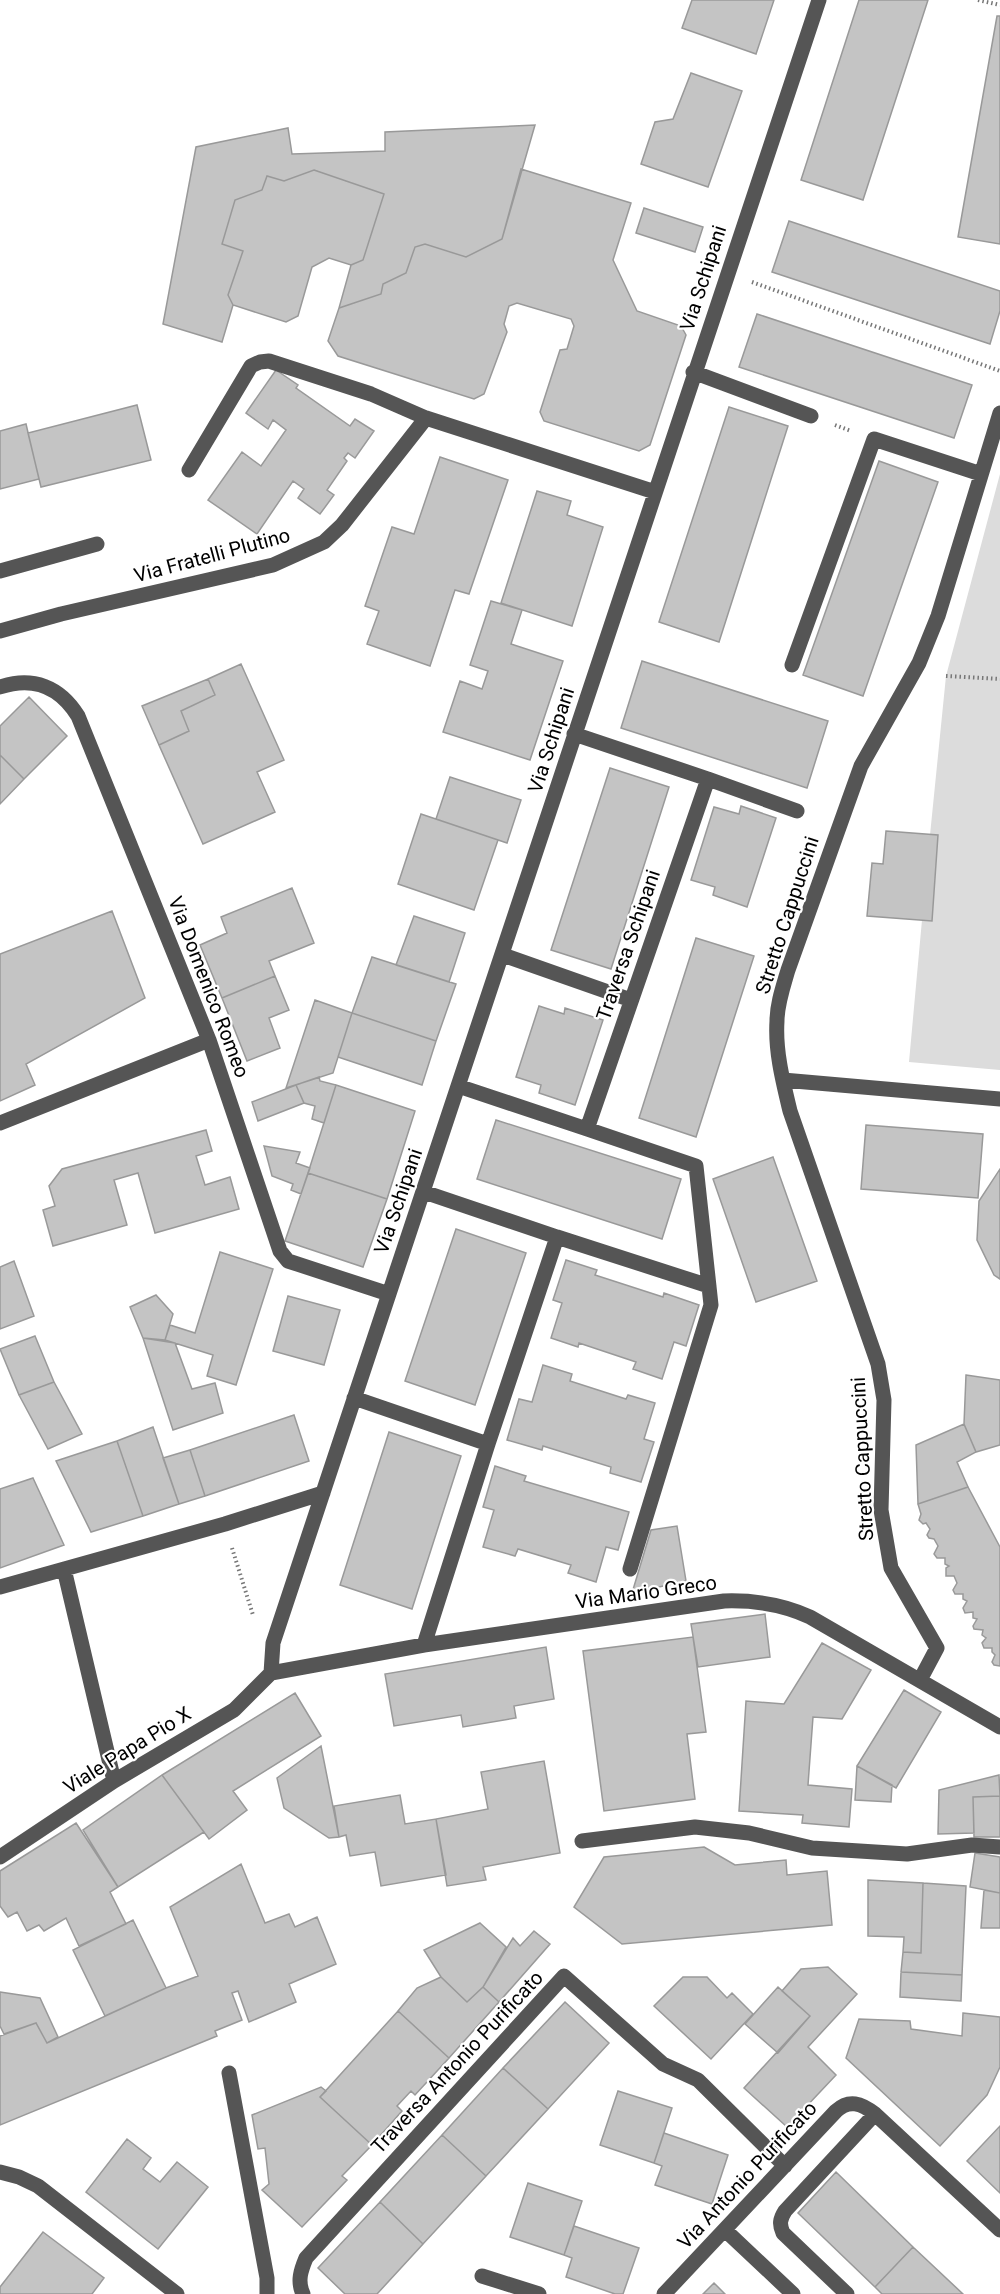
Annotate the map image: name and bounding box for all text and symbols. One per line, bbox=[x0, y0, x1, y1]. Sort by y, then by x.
street label: Via Schipani bbox=[675, 222, 731, 334]
street label: Via Fratelli Plutino bbox=[131, 523, 293, 587]
street label: Via Schipani bbox=[523, 684, 579, 796]
street label: Stretto Cappuccini bbox=[750, 833, 824, 997]
street label: Traversa Schipani bbox=[591, 867, 665, 1023]
street label: Via Domenico Romeo bbox=[163, 893, 255, 1081]
street label: Via Schipani bbox=[369, 1145, 427, 1257]
street label: Stretto Cappuccini bbox=[846, 1376, 878, 1542]
street label: Via Mario Greco bbox=[574, 1570, 718, 1614]
street label: Viale Papa Pio X bbox=[59, 1701, 196, 1799]
street label: Traversa Antonio Purificato bbox=[366, 1966, 548, 2158]
street label: Via Antonio Purificato bbox=[672, 2096, 822, 2254]

